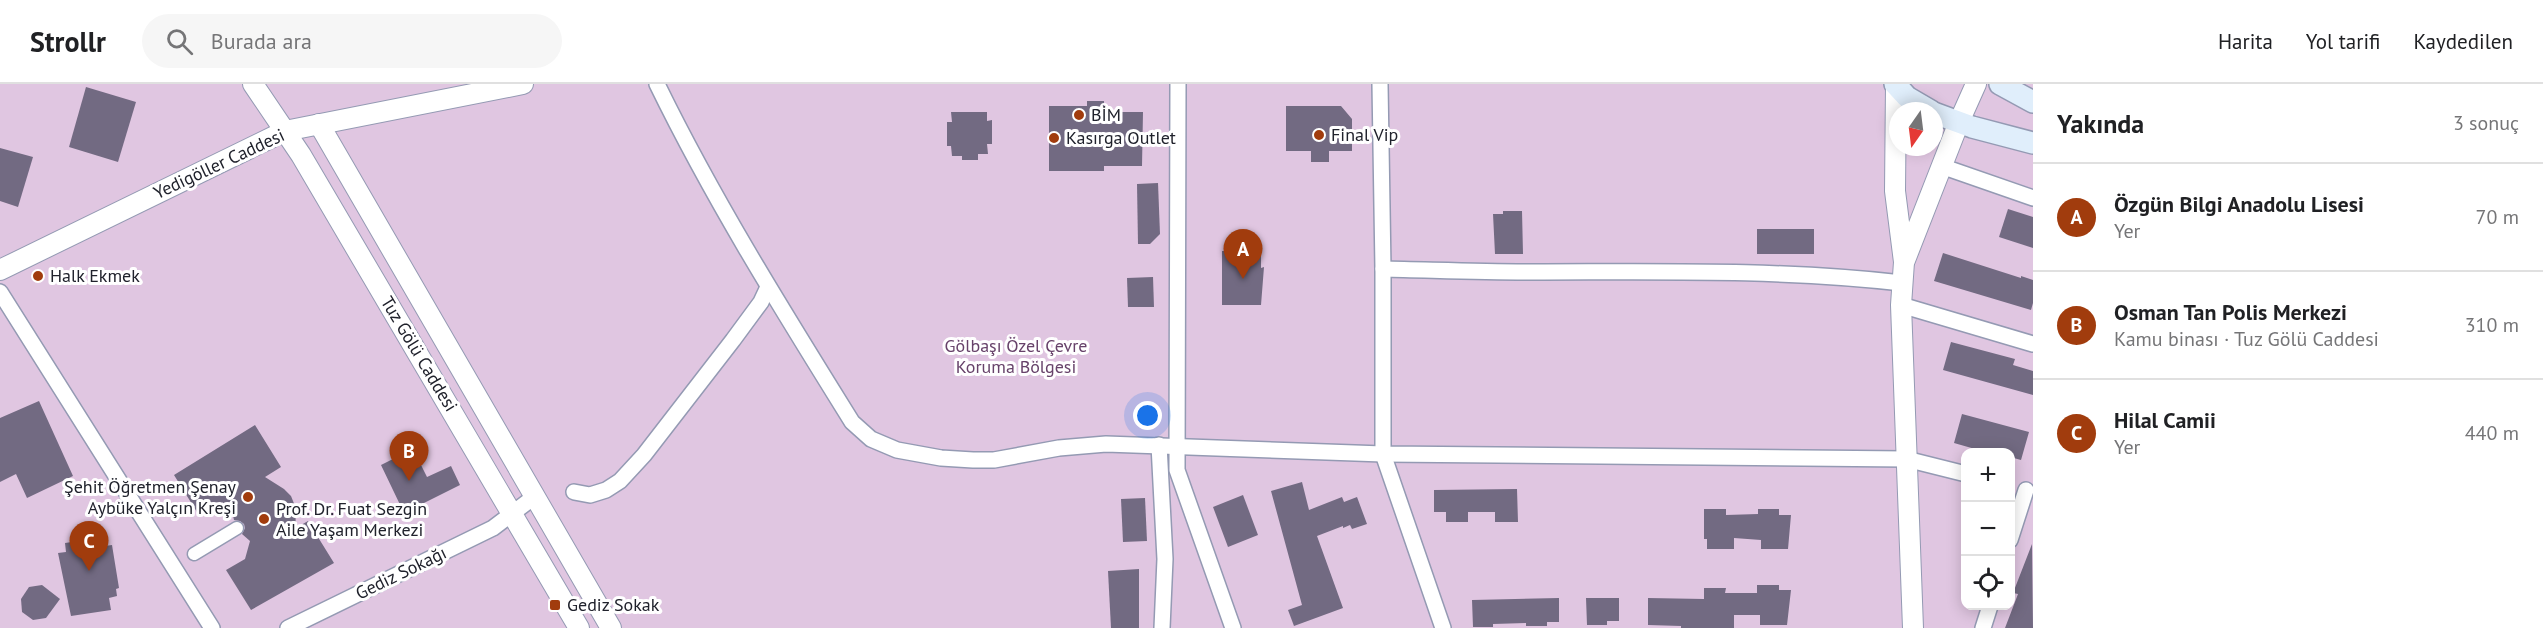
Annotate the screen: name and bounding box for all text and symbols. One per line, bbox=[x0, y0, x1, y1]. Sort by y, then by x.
search box bbox=[142, 14, 562, 68]
text: Strollr bbox=[30, 23, 106, 60]
icon: search bbox=[163, 25, 196, 58]
text: Burada ara bbox=[211, 27, 312, 55]
text: Harita bbox=[2218, 28, 2273, 55]
text: Yol tarifi bbox=[2306, 28, 2380, 55]
text: Kaydedilen bbox=[2413, 28, 2513, 55]
north arrow bbox=[1889, 102, 1943, 156]
place label: BİM bbox=[1091, 103, 1121, 126]
text: Yakında bbox=[2057, 107, 2144, 140]
marker: BİM bbox=[1072, 108, 1086, 122]
text: 3 sonuç bbox=[2453, 110, 2519, 136]
street label: Yedigöller Caddesi bbox=[150, 123, 288, 204]
place label: Final Vip bbox=[1331, 123, 1398, 146]
place label: Kasırga Outlet bbox=[1066, 126, 1176, 149]
marker: Final Vip bbox=[1312, 128, 1326, 142]
marker: Kasırga Outlet bbox=[1047, 131, 1061, 145]
text: Özgün Bilgi Anadolu Lisesi bbox=[2114, 190, 2364, 218]
text: A bbox=[2070, 204, 2083, 230]
text: 70 m bbox=[2476, 204, 2519, 230]
text: Yer bbox=[2114, 218, 2140, 244]
pin: A bbox=[1224, 230, 1262, 279]
place label: Halk Ekmek bbox=[50, 264, 140, 287]
marker: Halk Ekmek bbox=[31, 269, 45, 283]
street label: Tuz Gölü Caddesi bbox=[376, 292, 463, 416]
text: Osman Tan Polis Merkezi bbox=[2114, 298, 2347, 326]
text: B bbox=[2071, 312, 2082, 338]
text: 310 m bbox=[2465, 312, 2519, 338]
text: Kamu binası · Tuz Gölü Caddesi bbox=[2114, 326, 2379, 352]
park label: Gölbaşı Özel Çevre Koruma Bölgesi bbox=[945, 334, 1087, 378]
your location bbox=[1133, 401, 1162, 430]
text: Hilal Camii bbox=[2114, 406, 2216, 434]
text: C bbox=[2071, 420, 2082, 446]
text: 440 m bbox=[2465, 420, 2519, 446]
pin: B bbox=[390, 432, 428, 481]
text: Yer bbox=[2114, 434, 2140, 460]
map controls bbox=[1961, 448, 2015, 610]
button: + bbox=[1961, 448, 2015, 502]
place label: Şehit Öğretmen Şenay Aybüke Yalçın Kreşi bbox=[64, 475, 237, 519]
marker: Şehit Öğretmen Şenay Aybüke Yalçın Kreşi bbox=[241, 490, 255, 504]
place label: Prof. Dr. Fuat Sezgin Aile Yaşam Merkezi bbox=[276, 497, 427, 541]
button: − bbox=[1961, 502, 2015, 556]
marker: Prof. Dr. Fuat Sezgin Aile Yaşam Merkezi bbox=[257, 512, 271, 526]
pin: C bbox=[70, 522, 109, 571]
street label: Gediz Sokağı bbox=[352, 541, 450, 604]
button: locate bbox=[1961, 556, 2015, 610]
place label: Gediz Sokak bbox=[567, 593, 660, 616]
marker: Gediz Sokak bbox=[548, 598, 562, 612]

